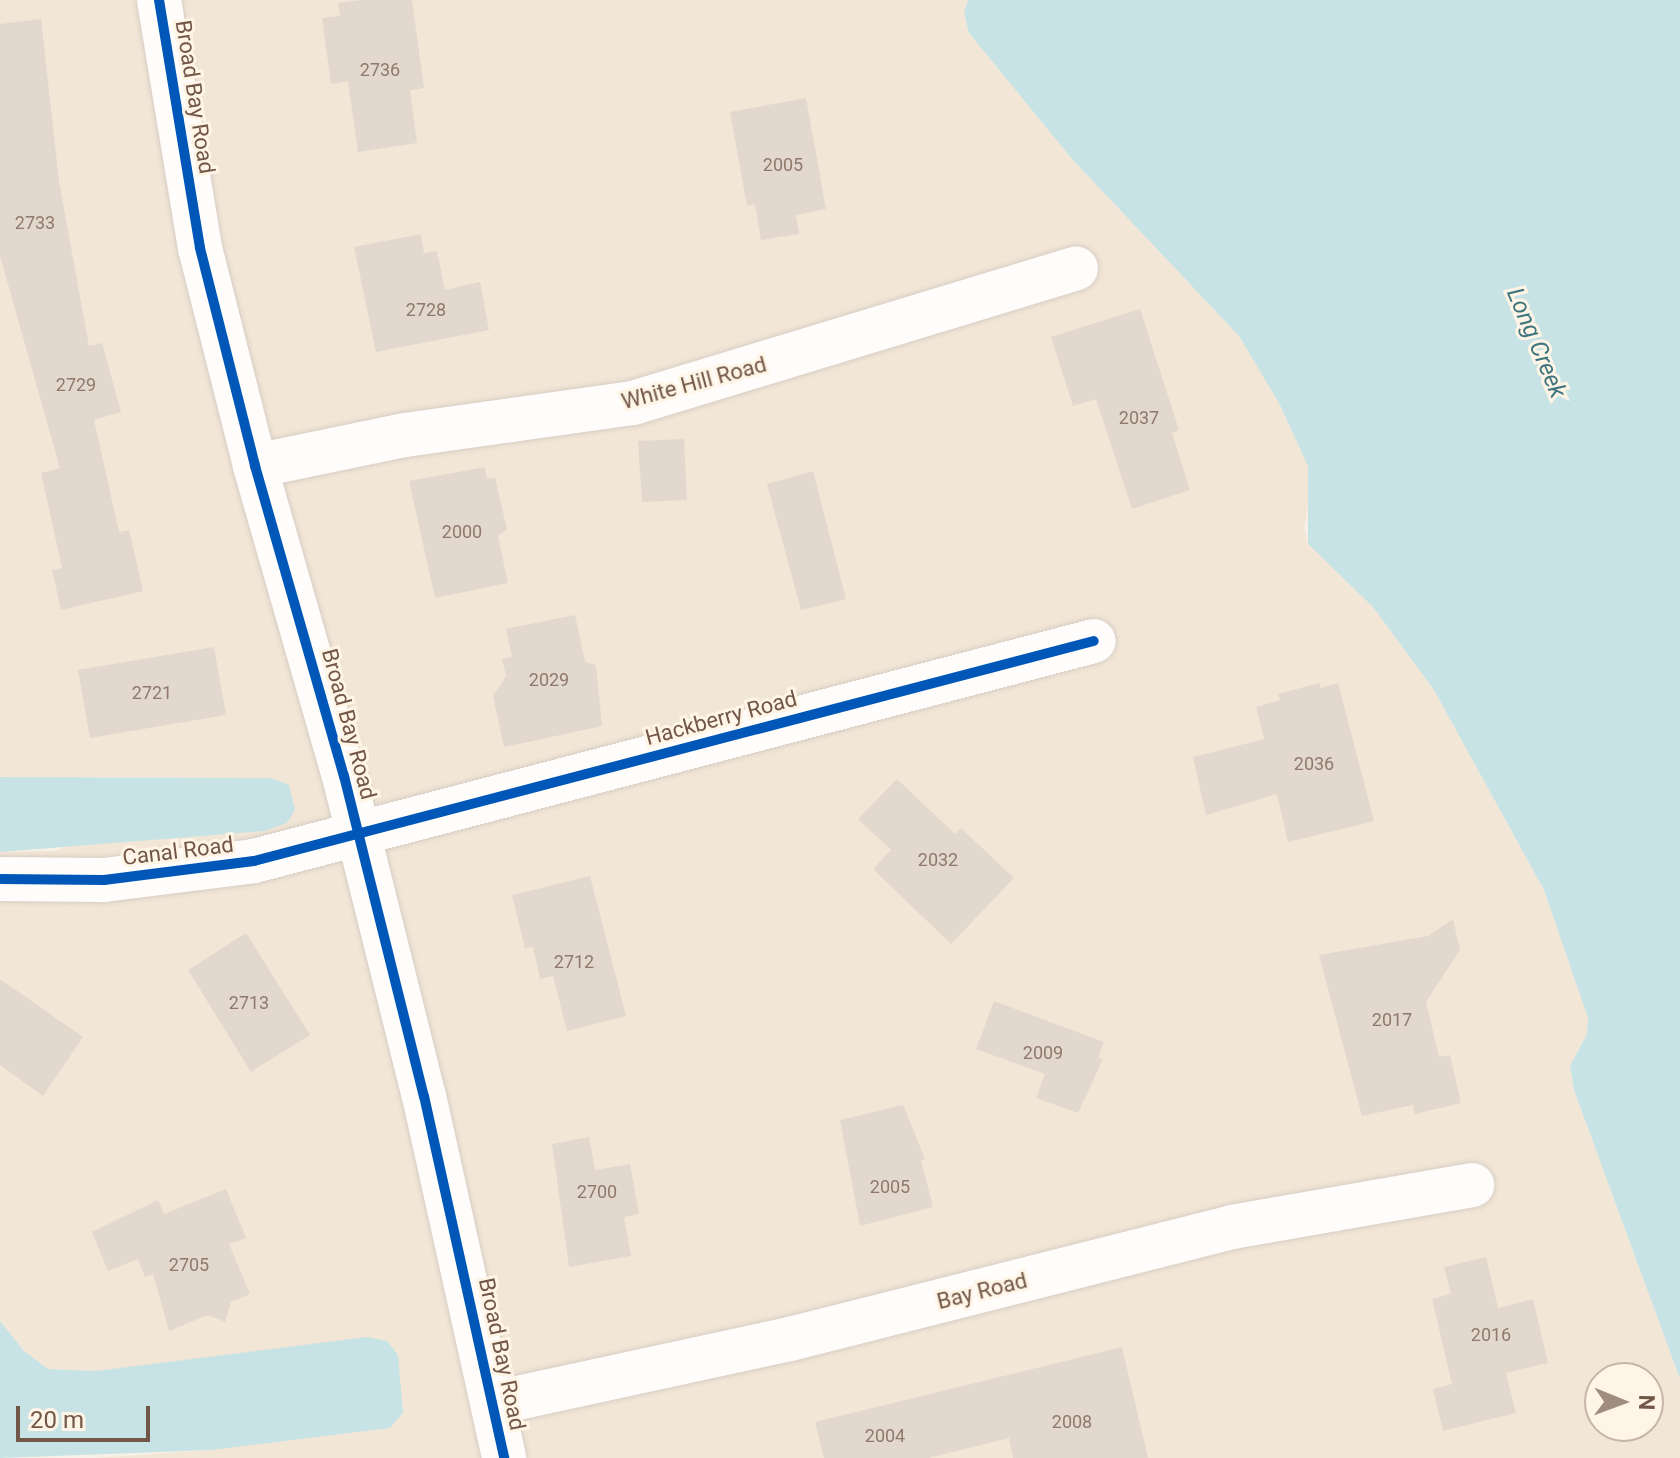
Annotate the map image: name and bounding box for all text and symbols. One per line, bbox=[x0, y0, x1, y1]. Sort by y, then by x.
street label: Broad Bay Road bbox=[170, 18, 220, 176]
house number: 2736 bbox=[360, 59, 400, 81]
house number: 2005 bbox=[763, 154, 803, 176]
house number: 2733 bbox=[15, 212, 55, 234]
water label: Long Creek bbox=[1500, 284, 1572, 402]
house number: 2728 bbox=[406, 299, 446, 321]
street label: White Hill Road bbox=[619, 351, 769, 415]
house number: 2729 bbox=[56, 374, 96, 396]
house number: 2037 bbox=[1119, 407, 1159, 429]
house number: 2000 bbox=[442, 521, 482, 543]
street label: Broad Bay Road bbox=[316, 646, 382, 802]
house number: 2029 bbox=[529, 669, 569, 691]
house number: 2721 bbox=[132, 682, 172, 704]
street label: Hackberry Road bbox=[642, 685, 800, 751]
house number: 2036 bbox=[1294, 753, 1334, 775]
street label: Canal Road bbox=[121, 831, 235, 871]
house number: 2032 bbox=[918, 849, 958, 871]
house number: 2712 bbox=[554, 951, 594, 973]
house number: 2713 bbox=[229, 992, 269, 1014]
house number: 2017 bbox=[1372, 1009, 1412, 1031]
house number: 2009 bbox=[1023, 1042, 1063, 1064]
house number: 2005 bbox=[870, 1176, 910, 1198]
house number: 2700 bbox=[577, 1181, 617, 1203]
house number: 2705 bbox=[169, 1254, 209, 1276]
street label: Bay Road bbox=[934, 1267, 1030, 1315]
street label: Broad Bay Road bbox=[473, 1275, 531, 1433]
house number: 2016 bbox=[1471, 1324, 1511, 1346]
north arrow bbox=[1584, 1362, 1664, 1442]
scale bar bbox=[20, 1390, 154, 1440]
text: N bbox=[1634, 1394, 1659, 1410]
text: 20 m bbox=[30, 1406, 84, 1434]
house number: 2008 bbox=[1052, 1411, 1092, 1433]
house number: 2004 bbox=[865, 1425, 905, 1447]

